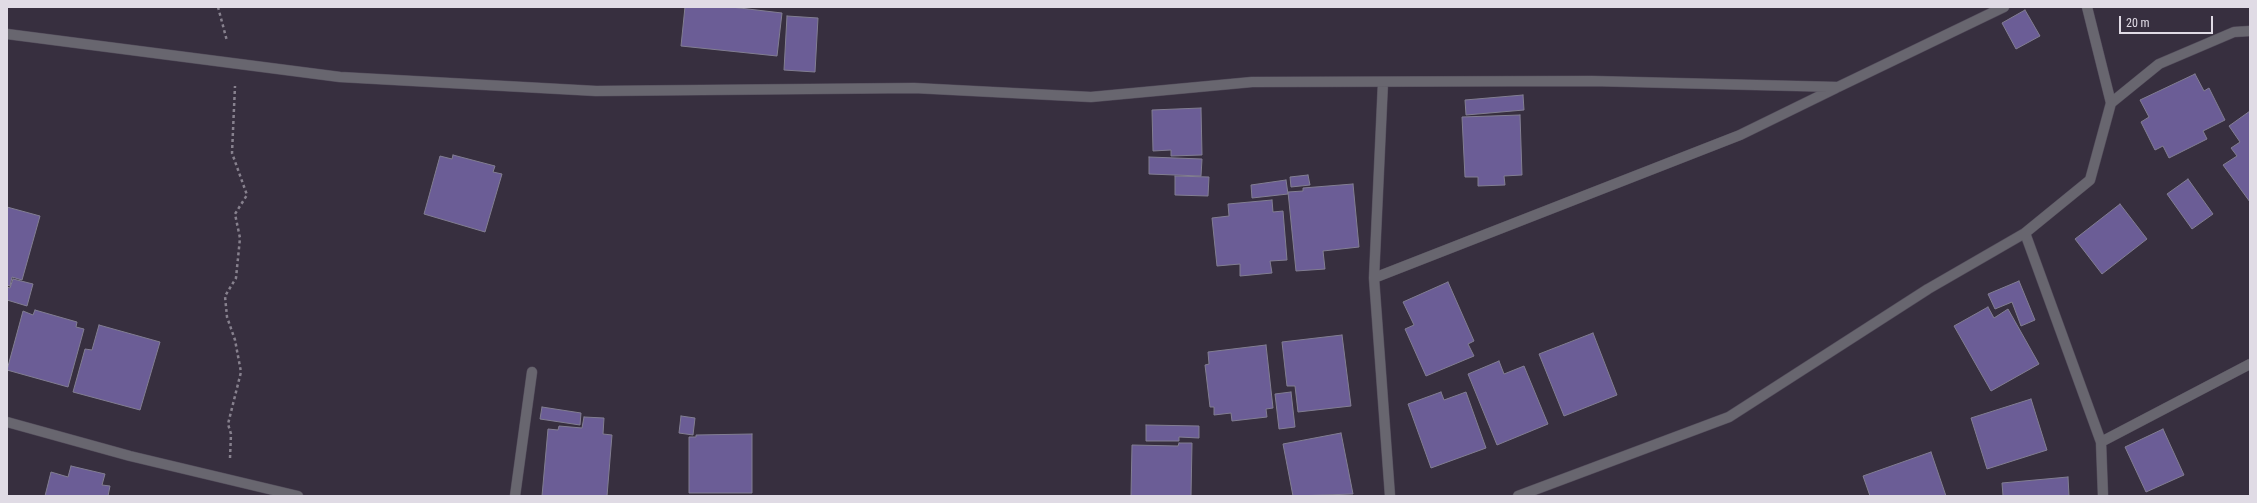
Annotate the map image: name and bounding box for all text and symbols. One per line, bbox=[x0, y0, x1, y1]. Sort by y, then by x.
scale bar bbox=[2121, 8, 2215, 34]
text: 20 m bbox=[2126, 16, 2150, 30]

